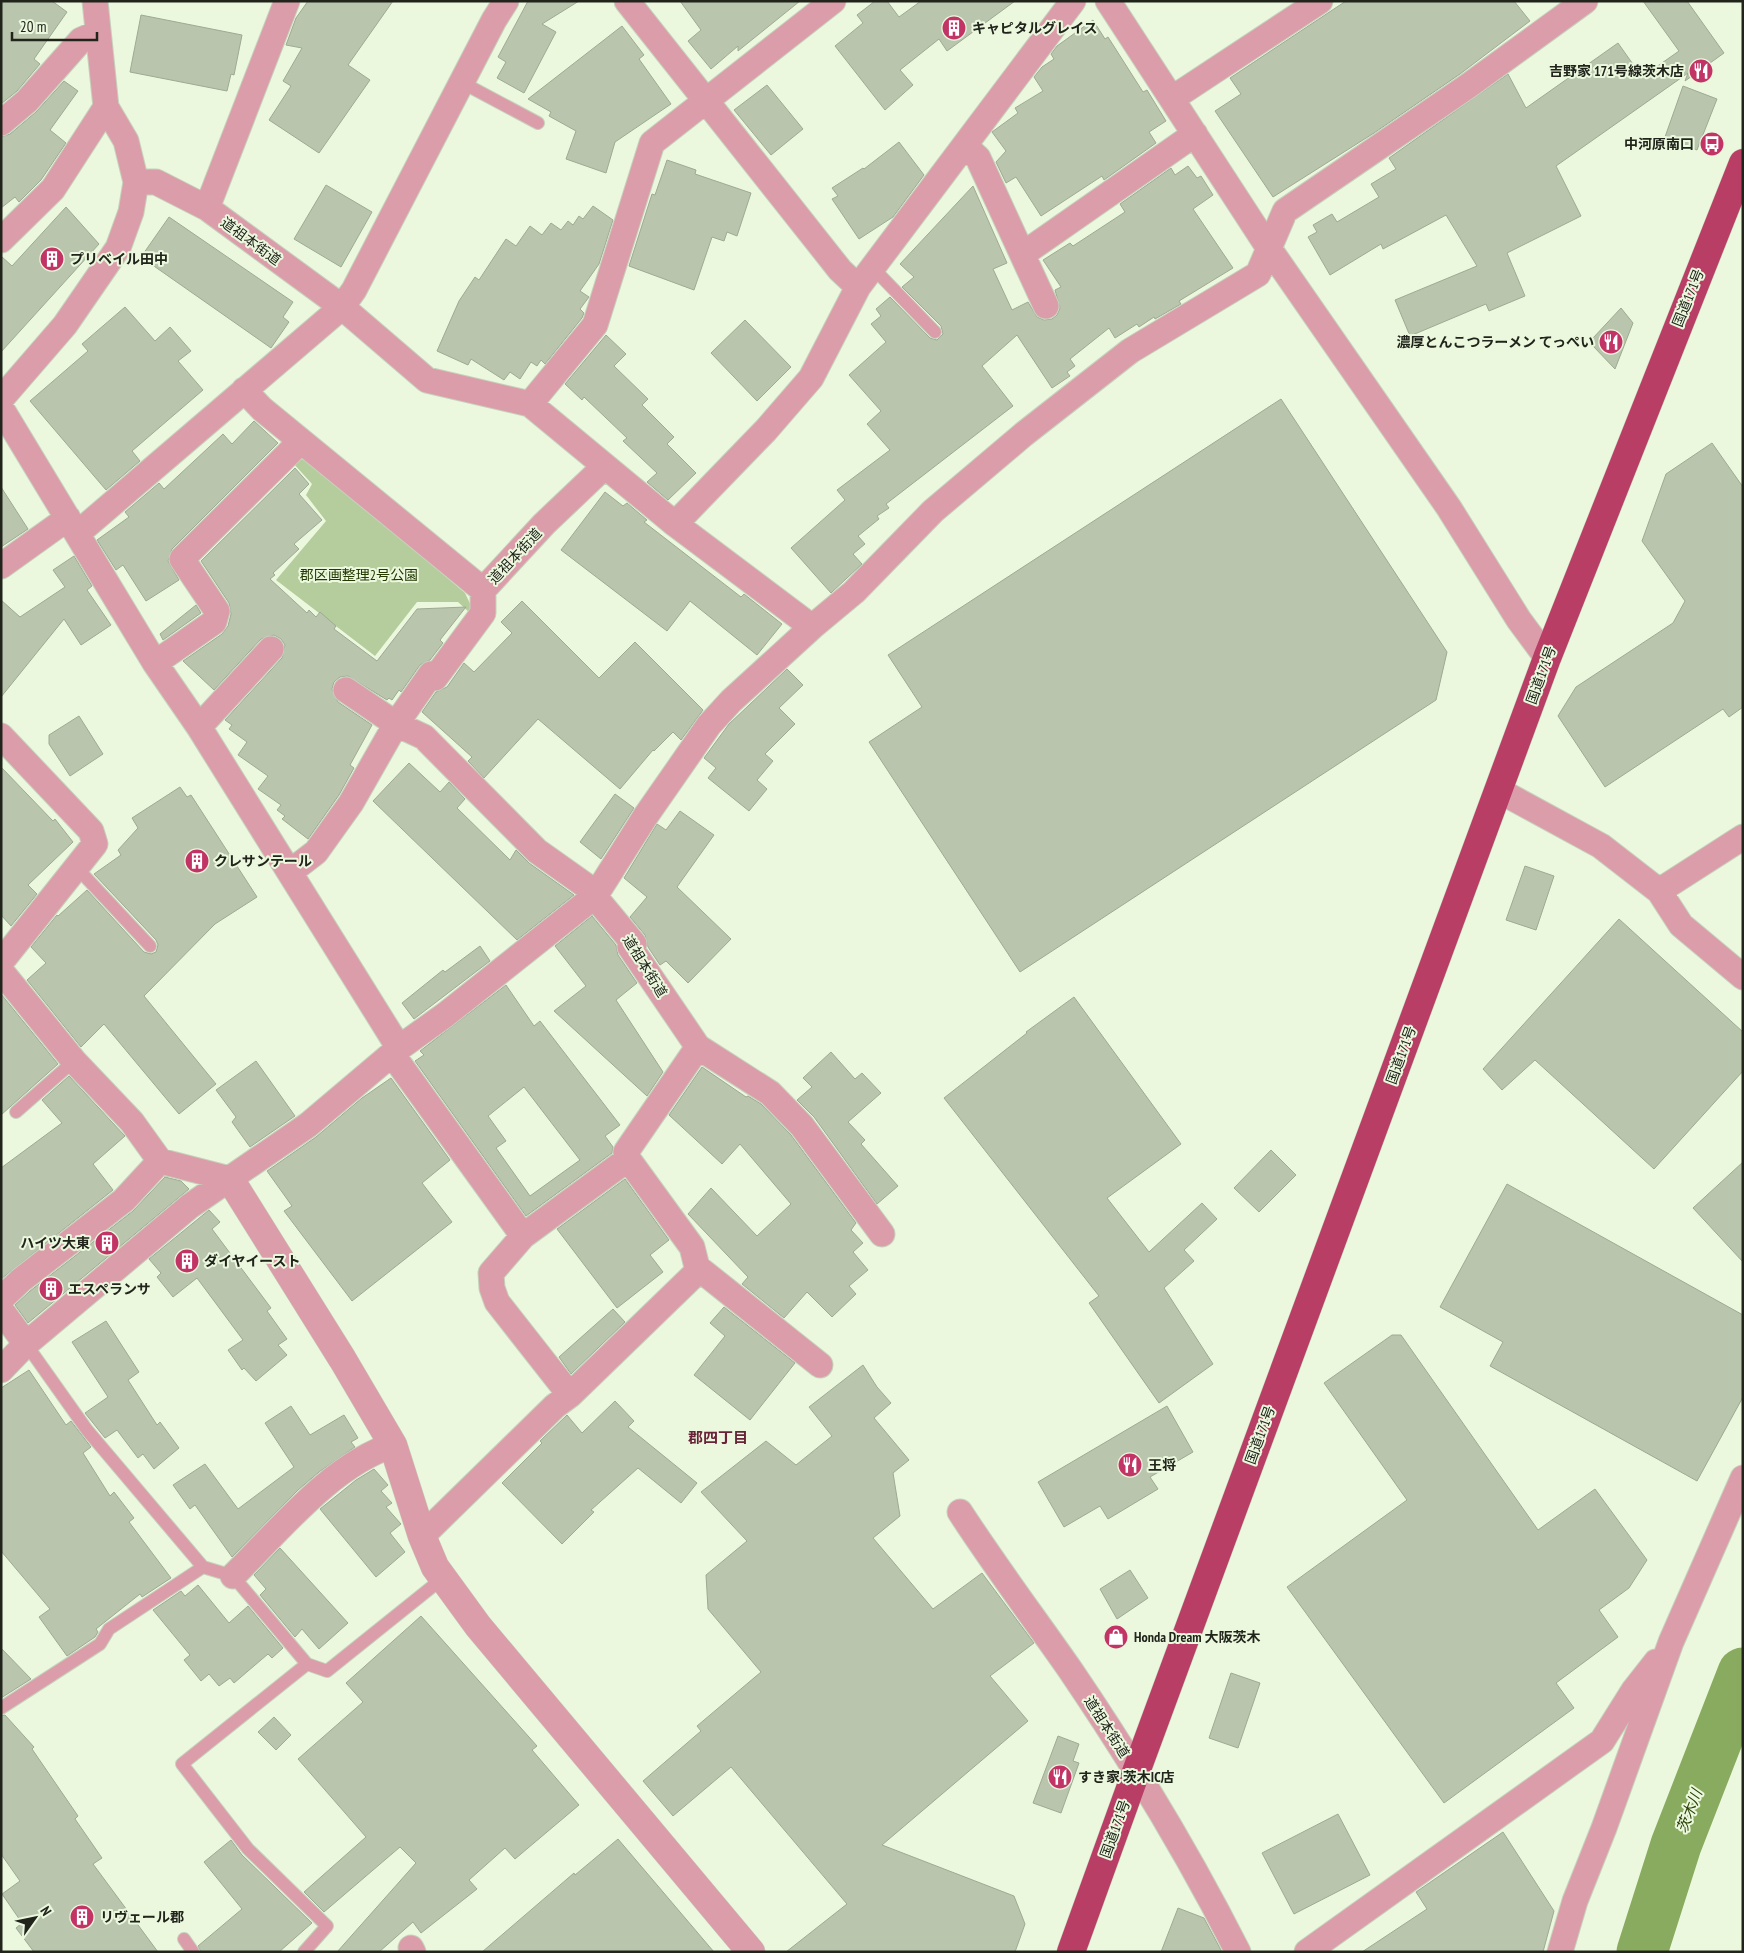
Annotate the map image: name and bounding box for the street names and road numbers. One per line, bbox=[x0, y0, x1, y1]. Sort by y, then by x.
street label: 道祖本街道 bbox=[217, 213, 285, 269]
street label: 国道171号 bbox=[1668, 266, 1708, 330]
street label: 道祖本街道 bbox=[485, 524, 545, 588]
street label: 国道171号 bbox=[1522, 643, 1560, 707]
street label: 道祖本街道 bbox=[619, 932, 671, 1000]
street label: 国道171号 bbox=[1382, 1023, 1420, 1087]
street label: 国道171号 bbox=[1241, 1403, 1279, 1467]
street label: 道祖本街道 bbox=[1080, 1693, 1134, 1761]
street label: 国道171号 bbox=[1096, 1797, 1134, 1861]

